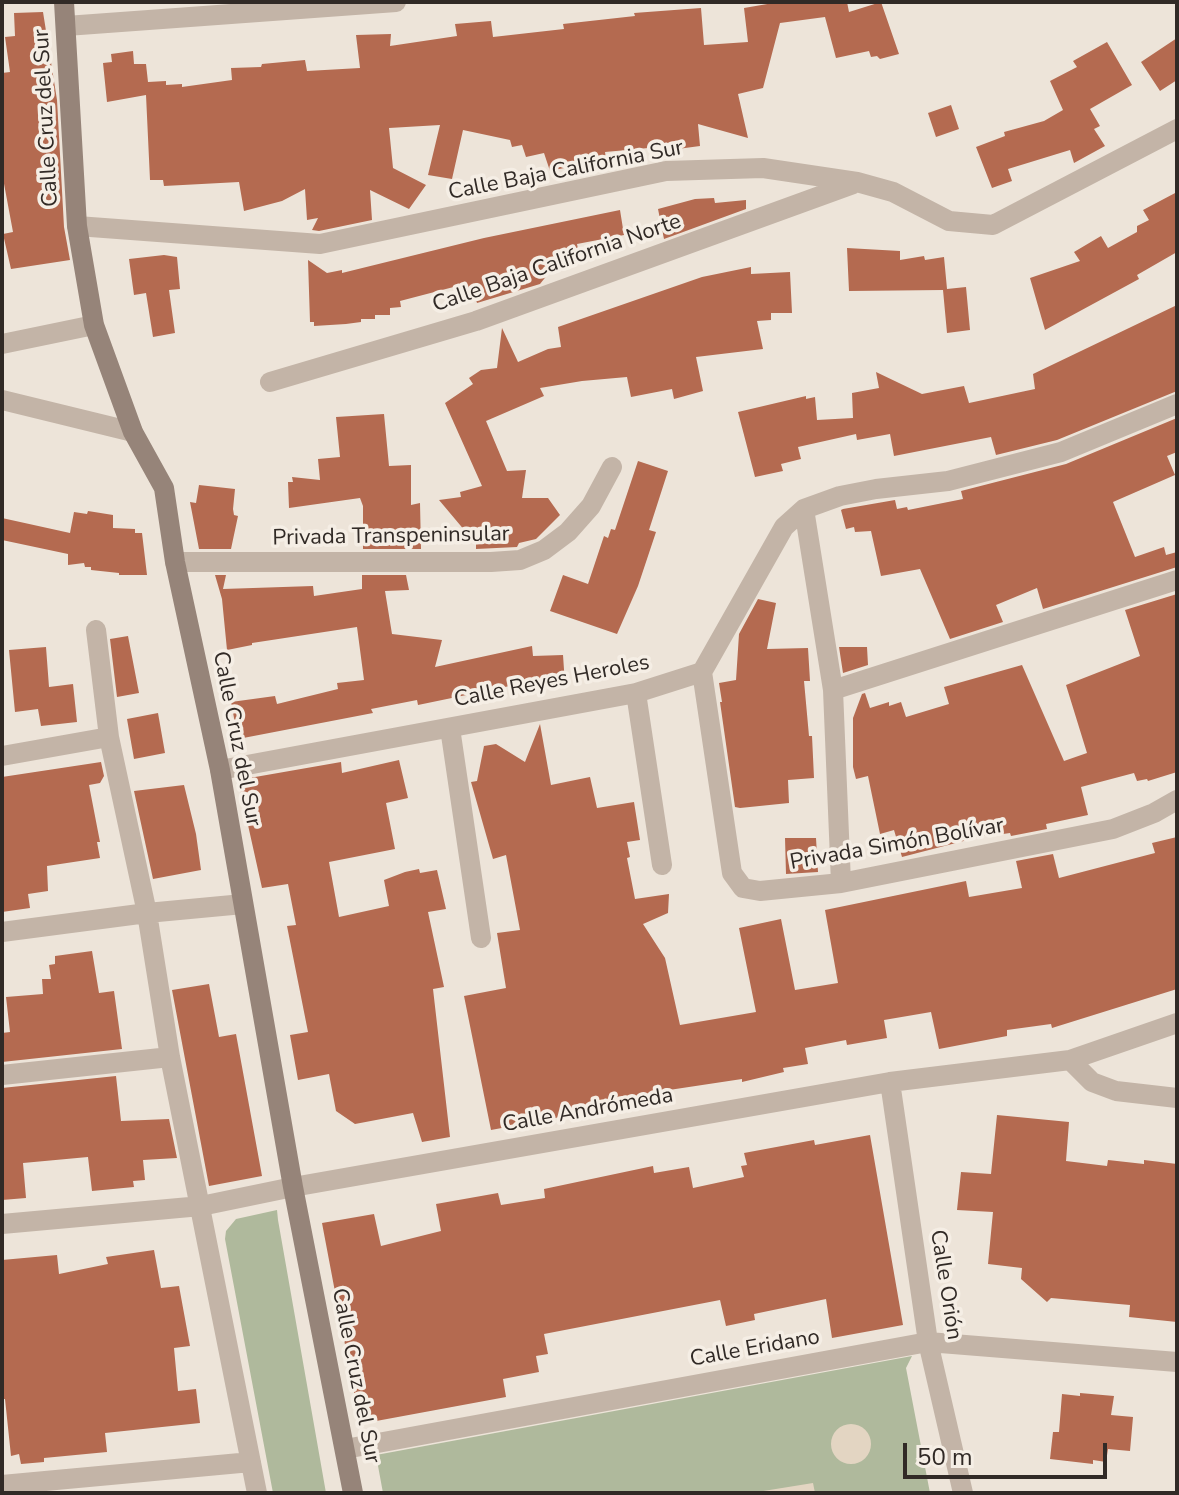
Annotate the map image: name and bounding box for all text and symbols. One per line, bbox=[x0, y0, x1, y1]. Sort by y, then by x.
street label: Calle Cruz del Sur bbox=[29, 29, 65, 207]
street label: Calle Baja California Sur bbox=[446, 135, 686, 207]
street label: Calle Baja California Norte bbox=[429, 209, 685, 319]
street label: Privada Transpeninsular bbox=[272, 522, 510, 552]
street label: Calle Cruz del Sur bbox=[206, 649, 266, 829]
street label: Calle Reyes Heroles bbox=[452, 650, 652, 714]
street label: Privada Simón Bolívar bbox=[788, 813, 1006, 877]
street label: Calle Andrómeda bbox=[501, 1083, 675, 1139]
street label: Calle Orión bbox=[923, 1228, 967, 1342]
street label: Calle Cruz del Sur bbox=[325, 1286, 385, 1466]
street label: Calle Eridano bbox=[688, 1325, 822, 1373]
scale bar bbox=[907, 1427, 1111, 1477]
text: 50 m bbox=[917, 1441, 973, 1473]

